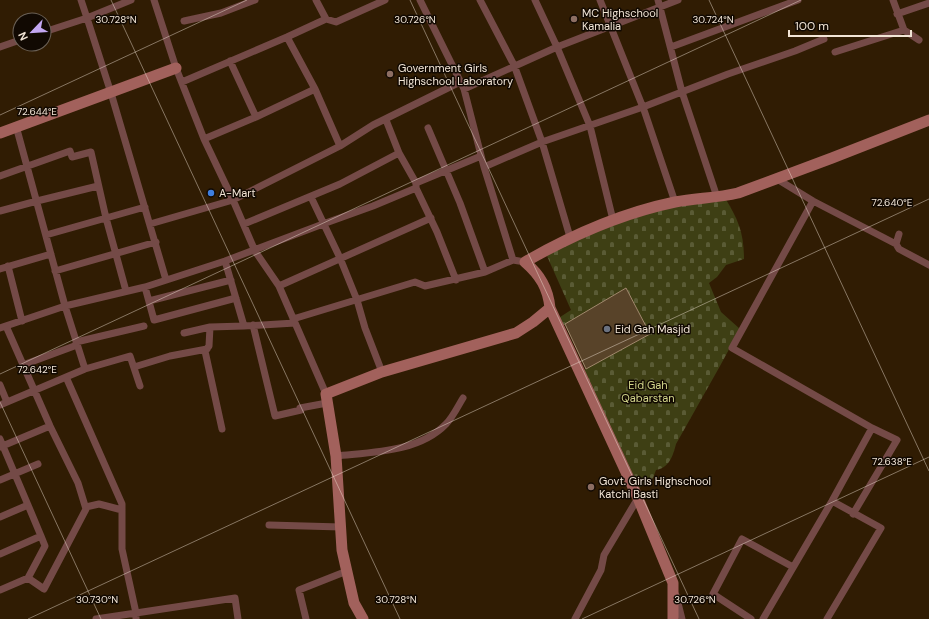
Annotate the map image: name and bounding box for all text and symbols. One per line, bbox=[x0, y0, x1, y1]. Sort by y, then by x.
place label: MC Highschool Kamalia bbox=[582, 6, 658, 33]
north arrow bbox=[12, 12, 52, 52]
scale bar bbox=[789, 12, 911, 38]
text: 30.728°N bbox=[95, 13, 137, 26]
text: 30.726°N bbox=[394, 13, 436, 26]
text: 30.724°N bbox=[692, 13, 734, 26]
marker: MC Highschool Kamalia bbox=[569, 14, 579, 24]
text: 100 m bbox=[795, 18, 829, 34]
text: N bbox=[15, 30, 31, 43]
place label: Government Girls Highschool Laboratory bbox=[398, 61, 513, 88]
marker: Government Girls Highschool Laboratory bbox=[385, 69, 395, 79]
text: 72.644°E bbox=[17, 105, 57, 118]
place label: A-Mart bbox=[219, 186, 256, 200]
marker: A-Mart bbox=[206, 188, 216, 198]
text: 72.640°E bbox=[872, 196, 913, 209]
place label: Eid Gah Masjid bbox=[615, 322, 690, 336]
marker: Eid Gah Masjid bbox=[602, 324, 612, 334]
text: 72.642°E bbox=[17, 363, 57, 376]
park label: Eid Gah Qabarstan bbox=[621, 378, 675, 405]
text: 72.638°E bbox=[872, 455, 912, 468]
place label: Govt. Girls Highschool Katchi Basti bbox=[599, 474, 711, 501]
marker: Govt. Girls Highschool Katchi Basti bbox=[586, 482, 596, 492]
text: 30.730°N bbox=[76, 593, 118, 606]
text: 30.728°N bbox=[375, 593, 417, 606]
text: 30.726°N bbox=[674, 593, 716, 606]

